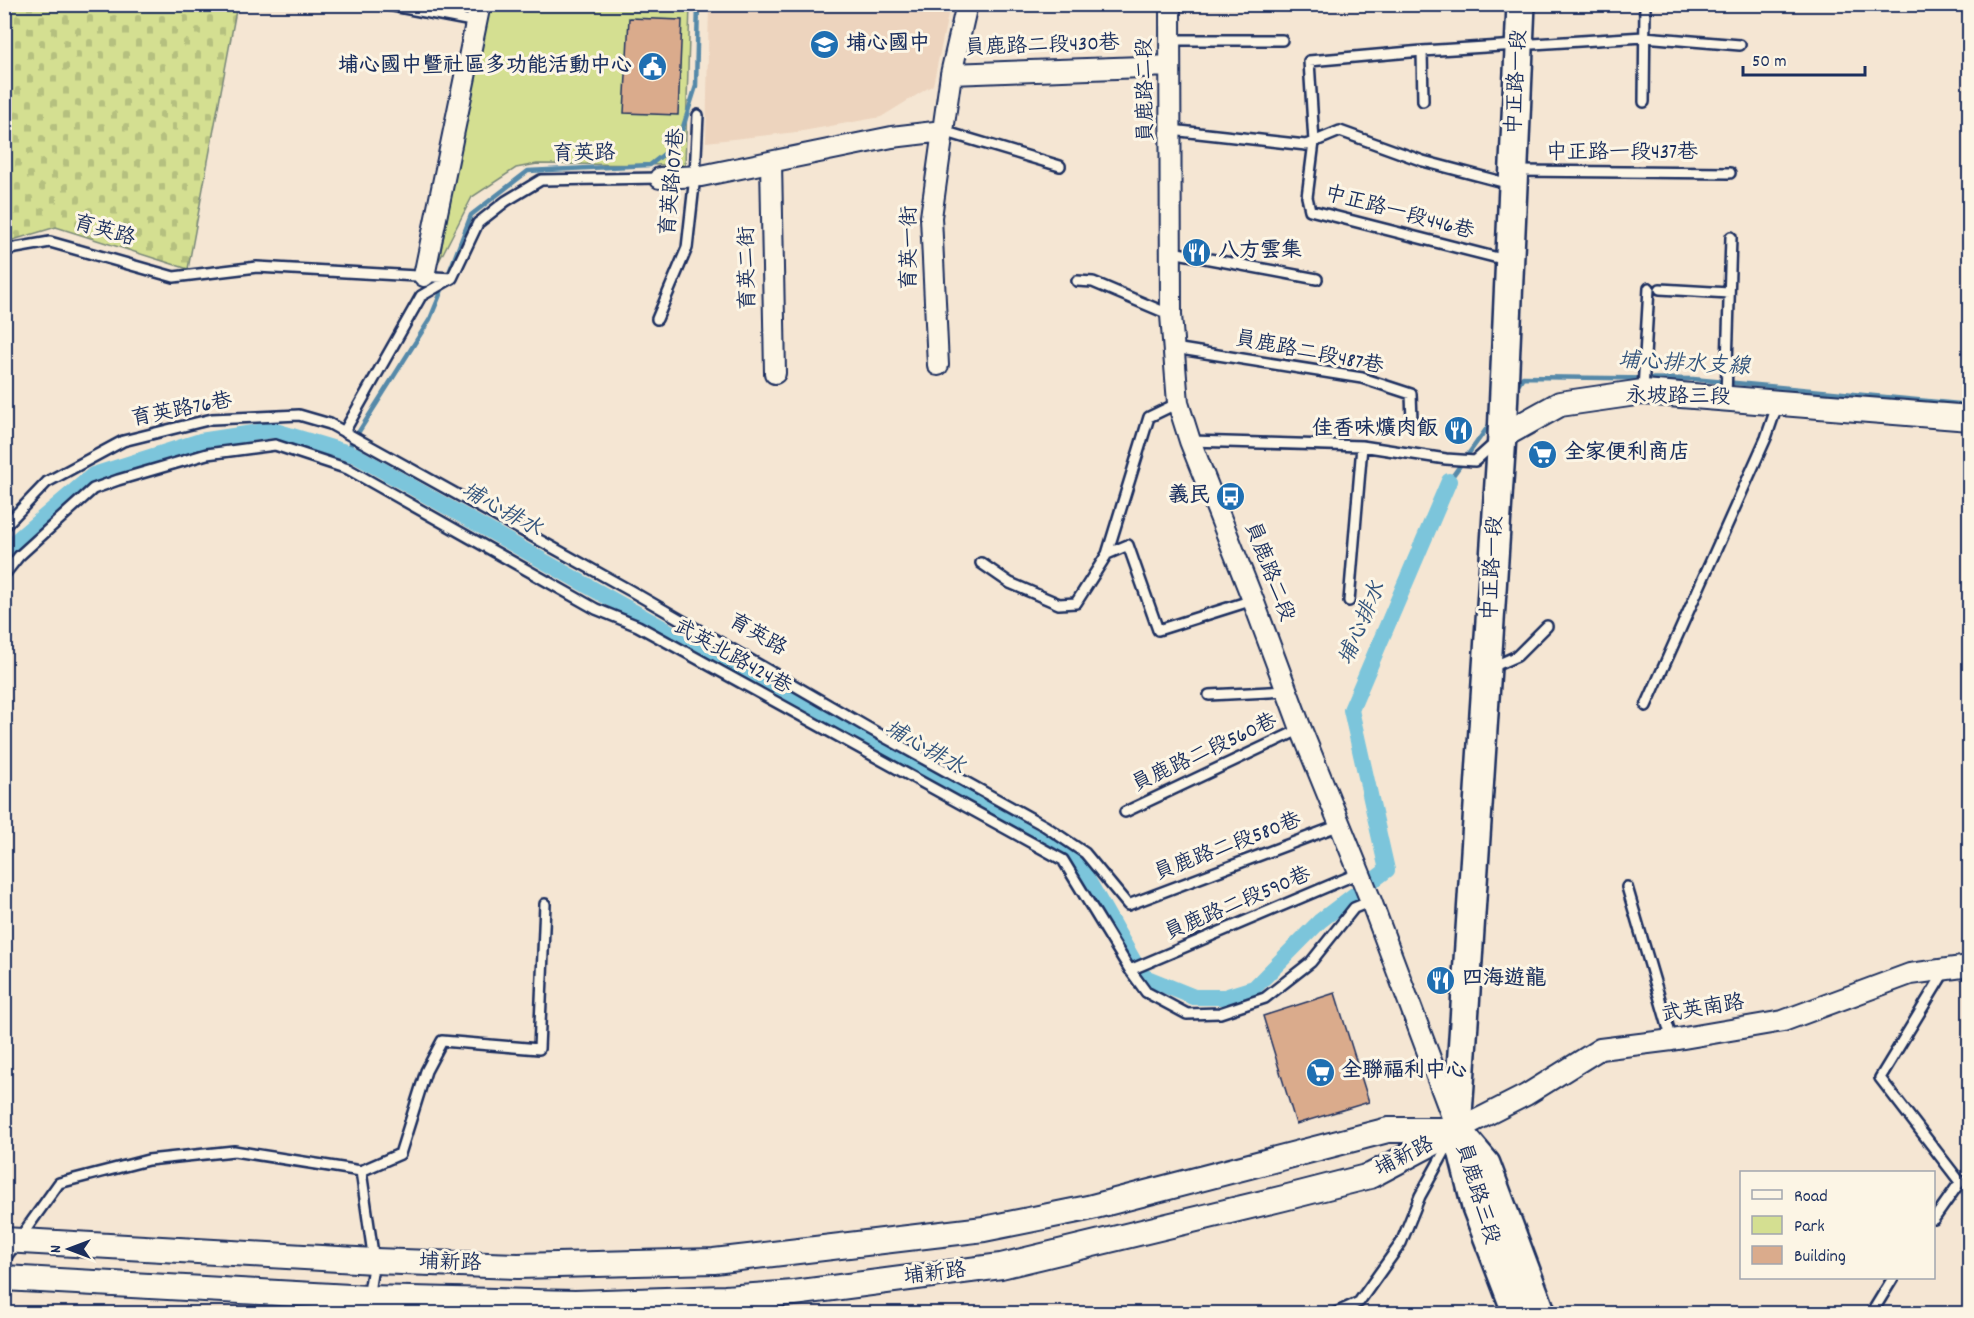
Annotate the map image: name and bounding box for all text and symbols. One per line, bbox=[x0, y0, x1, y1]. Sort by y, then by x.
school or university icon: 埔心國中 bbox=[809, 29, 841, 61]
street label: 員鹿路二段430巷 bbox=[964, 29, 1120, 65]
street label: 中正路一段 bbox=[1500, 29, 1536, 135]
place label: 埔心國中 bbox=[846, 30, 930, 60]
street label: 員鹿路二段 bbox=[1131, 37, 1163, 143]
scale bar bbox=[1743, 39, 1864, 77]
text: 50 m bbox=[1752, 50, 1787, 75]
public building icon: 埔心國中暨社區多功能活動中心 bbox=[637, 51, 669, 83]
place label: 埔心國中暨社區多功能活動中心 bbox=[338, 52, 632, 82]
street label: 育英路107巷 bbox=[654, 127, 694, 237]
street label: 育英路 bbox=[552, 139, 616, 171]
street label: 中正路一段437巷 bbox=[1546, 139, 1698, 169]
street label: 中正路一段446巷 bbox=[1321, 180, 1477, 248]
street label: 育英一街 bbox=[896, 206, 926, 290]
street label: 育英路 bbox=[70, 209, 138, 255]
street label: 育英二街 bbox=[733, 226, 765, 310]
restaurant icon: 八方雲集 bbox=[1181, 236, 1213, 268]
place label: 八方雲集 bbox=[1218, 237, 1302, 267]
street label: 員鹿路二段487巷 bbox=[1232, 325, 1386, 383]
water label: 埔心排水支線 bbox=[1617, 346, 1752, 384]
street label: 永坡路三段 bbox=[1625, 382, 1731, 414]
street label: 育英路76巷 bbox=[129, 387, 235, 435]
restaurant icon: 佳香味爌肉飯 bbox=[1443, 414, 1475, 446]
place label: 佳香味爌肉飯 bbox=[1312, 415, 1438, 445]
supermarket icon: 全家便利商店 bbox=[1527, 438, 1559, 470]
place label: 全家便利商店 bbox=[1564, 439, 1690, 469]
water label: 埔心排水 bbox=[455, 476, 548, 546]
bus stop icon: 義民 bbox=[1215, 481, 1247, 513]
place label: 義民 bbox=[1168, 482, 1210, 512]
street label: 中正路一段 bbox=[1476, 515, 1512, 621]
street label: 員鹿路二段 bbox=[1235, 518, 1301, 626]
water label: 埔心排水 bbox=[1332, 577, 1395, 671]
street label: 育英路 bbox=[722, 607, 792, 665]
street label: 武英北路424巷 bbox=[667, 613, 797, 703]
street label: 員鹿路二段560巷 bbox=[1127, 707, 1283, 801]
water label: 埔心排水 bbox=[878, 714, 971, 784]
street label: 員鹿路二段580巷 bbox=[1150, 806, 1306, 890]
street label: 員鹿路二段590巷 bbox=[1160, 861, 1316, 949]
restaurant icon: 四海遊龍 bbox=[1425, 964, 1457, 996]
place label: 四海遊龍 bbox=[1462, 965, 1546, 995]
street label: 武英南路 bbox=[1659, 989, 1747, 1031]
supermarket icon: 全聯福利中心 bbox=[1304, 1056, 1336, 1088]
place label: 全聯福利中心 bbox=[1341, 1057, 1467, 1087]
street label: 埔新路 bbox=[1370, 1130, 1440, 1186]
street label: 員鹿路三段 bbox=[1446, 1139, 1506, 1249]
legend bbox=[1740, 1171, 1935, 1279]
text: Road bbox=[1794, 1185, 1828, 1210]
text: Park bbox=[1794, 1215, 1825, 1240]
north arrow bbox=[39, 1219, 99, 1279]
text: N bbox=[45, 1245, 68, 1253]
text: Building bbox=[1794, 1245, 1846, 1270]
street label: 埔新路 bbox=[418, 1248, 482, 1280]
street label: 埔新路 bbox=[902, 1256, 968, 1294]

